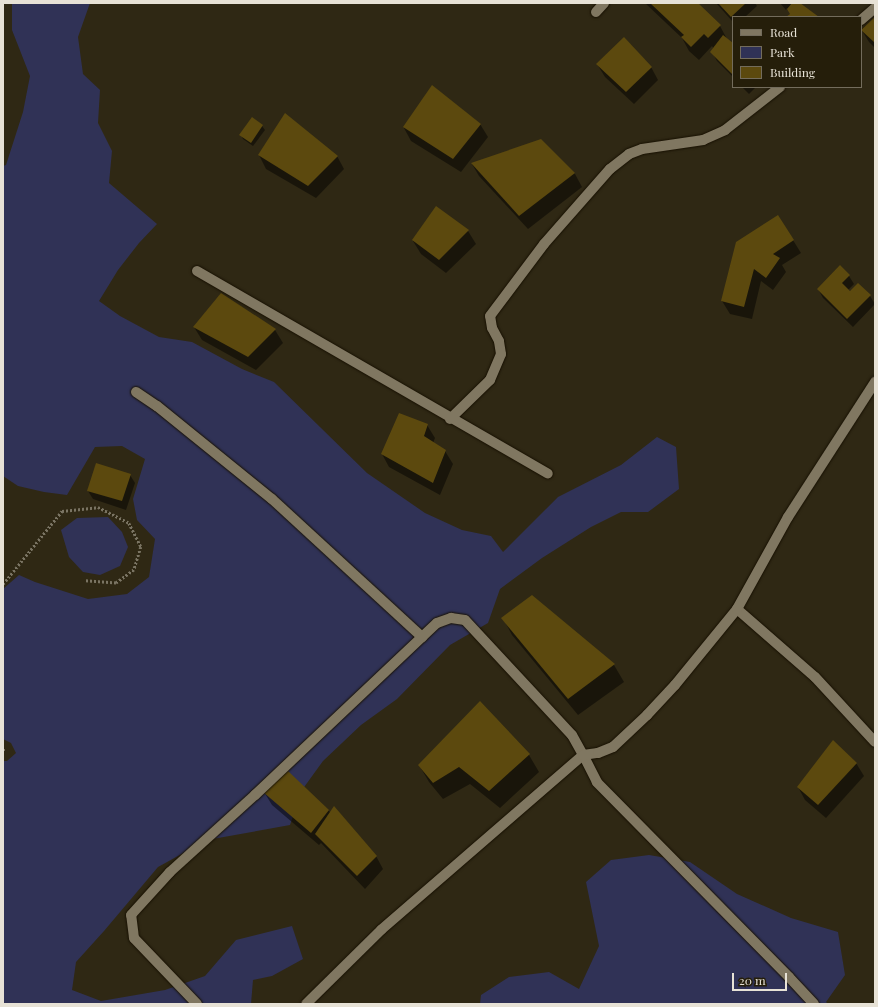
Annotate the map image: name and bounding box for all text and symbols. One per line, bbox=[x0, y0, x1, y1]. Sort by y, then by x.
legend bbox=[732, 16, 862, 88]
text: Road bbox=[770, 24, 797, 40]
text: Park bbox=[770, 44, 795, 60]
text: Building bbox=[770, 64, 815, 80]
scale bar bbox=[734, 965, 789, 991]
text: 20 m bbox=[739, 972, 766, 988]

